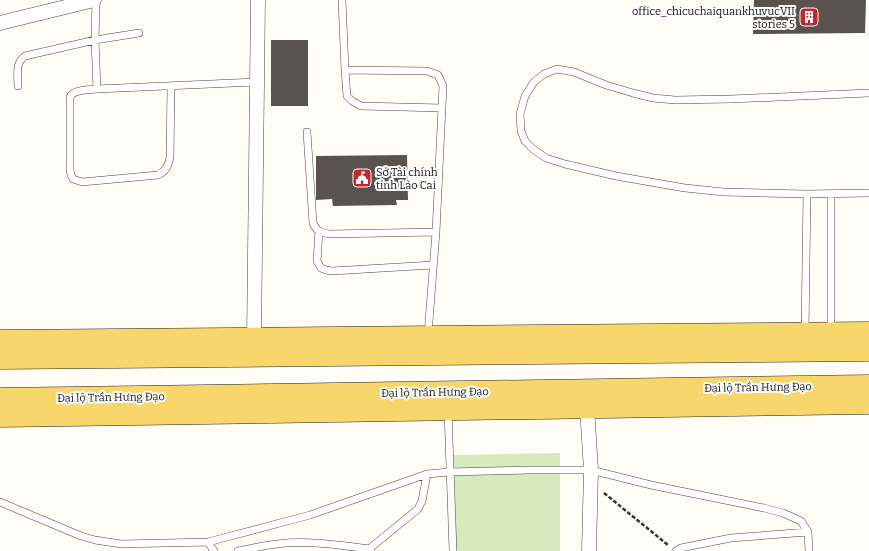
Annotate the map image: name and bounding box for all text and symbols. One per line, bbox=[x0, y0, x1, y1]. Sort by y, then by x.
place label: office_chicuchaiquankhuvucVII stories 5 bbox=[632, 5, 795, 31]
building icon: office_chicuchaiquankhuvucVII stories 5 bbox=[798, 6, 820, 28]
place label: Sở Tài chính tỉnh Lào Cai bbox=[376, 166, 438, 192]
public building icon: Sở Tài chính tỉnh Lào Cai bbox=[351, 167, 373, 189]
street label: Đại lộ Trần Hưng Đạo bbox=[704, 379, 812, 395]
street label: Đại lộ Trần Hưng Đạo bbox=[381, 384, 489, 400]
street label: Đại lộ Trần Hưng Đạo bbox=[57, 389, 165, 405]

